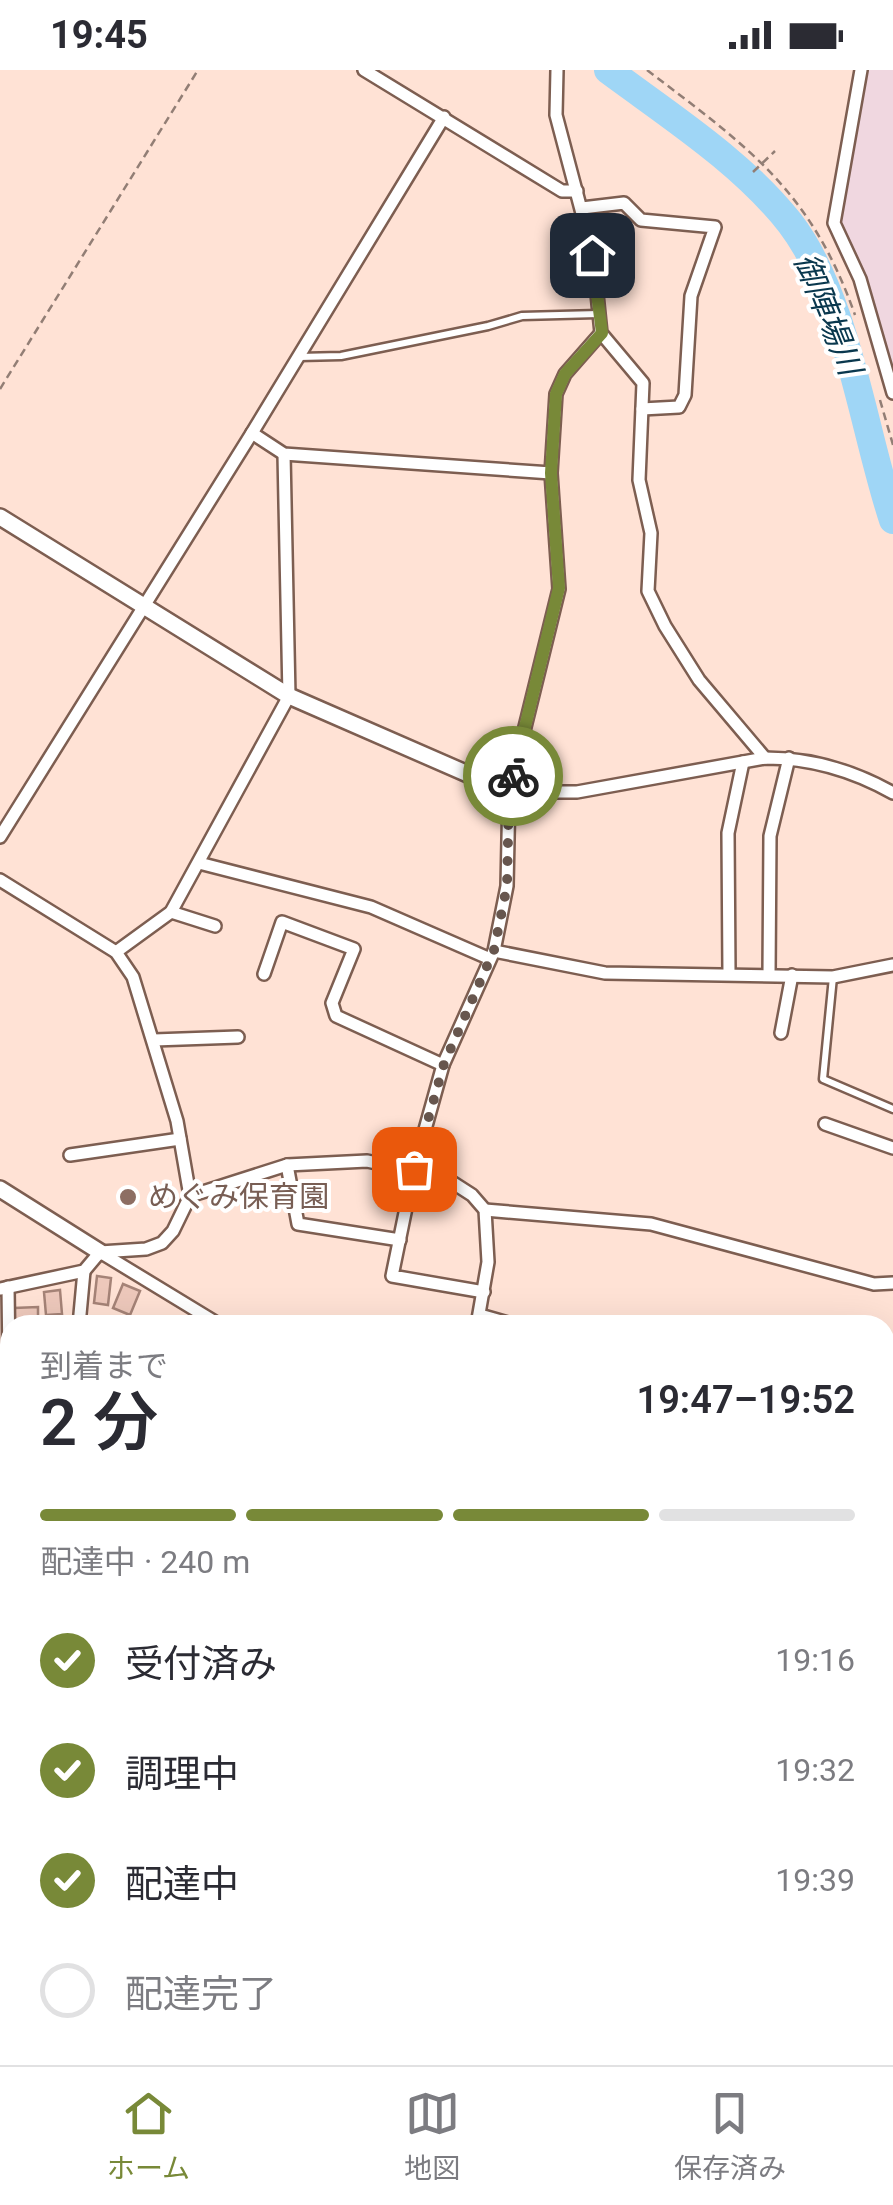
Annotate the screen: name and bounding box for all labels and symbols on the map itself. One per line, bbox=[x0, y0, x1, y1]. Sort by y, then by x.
pin bbox=[550, 213, 635, 298]
water label: 御陣場川 bbox=[786, 248, 871, 383]
courier bbox=[463, 726, 563, 826]
pin bbox=[372, 1127, 457, 1212]
place label: めぐみ保育園 bbox=[148, 1179, 329, 1214]
marker: めぐみ保育園 bbox=[117, 1186, 139, 1208]

